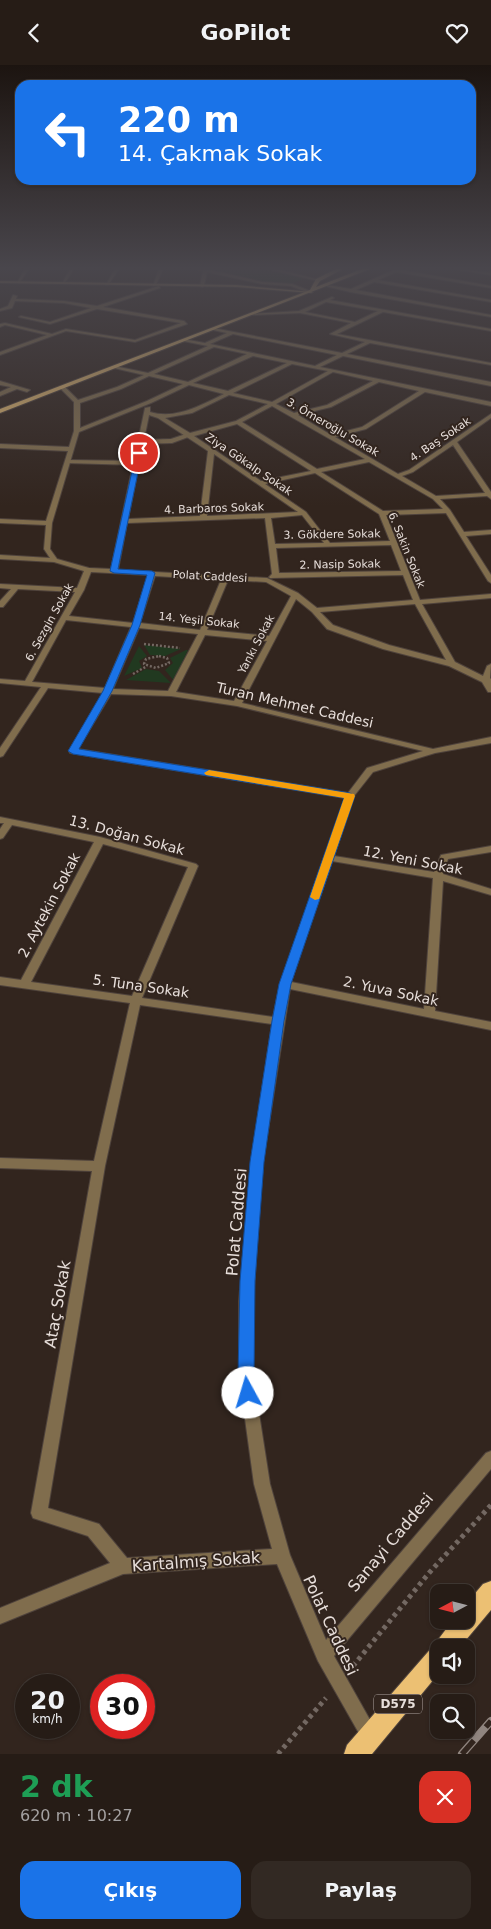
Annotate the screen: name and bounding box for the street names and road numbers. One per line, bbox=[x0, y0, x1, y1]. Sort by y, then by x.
street label: 3. Ömeroğlu Sokak bbox=[284, 396, 382, 460]
street label: 4. Baş Sokak bbox=[407, 414, 474, 465]
street label: Ziya Gökalp Sokak bbox=[203, 430, 295, 499]
street label: 4. Barbaros Sokak bbox=[164, 500, 265, 517]
street label: 6. Sakin Sokak bbox=[385, 510, 428, 591]
street label: 3. Gökdere Sokak bbox=[283, 527, 381, 542]
street label: 2. Nasip Sokak bbox=[299, 557, 381, 572]
street label: Polat Caddesi bbox=[172, 568, 248, 585]
street label: 6. Sezgin Sokak bbox=[23, 580, 77, 663]
street label: 14. Yeşil Sokak bbox=[158, 610, 241, 631]
street label: Yankı Sokak bbox=[235, 612, 278, 677]
street label: Turan Mehmet Caddesi bbox=[214, 679, 375, 731]
street label: 13. Doğan Sokak bbox=[68, 812, 187, 858]
street label: 12. Yeni Sokak bbox=[362, 842, 465, 878]
street label: 2. Aytekin Sokak bbox=[15, 849, 84, 960]
street label: 5. Tuna Sokak bbox=[92, 971, 191, 1001]
street label: 2. Yuva Sokak bbox=[342, 973, 441, 1009]
street label: Polat Caddesi bbox=[222, 1167, 251, 1277]
street label: Ataç Sokak bbox=[40, 1258, 75, 1349]
street label: Sanayi Caddesi bbox=[344, 1489, 437, 1595]
street label: Kartalmış Sokak bbox=[131, 1547, 262, 1575]
street label: Polat Caddesi bbox=[299, 1572, 362, 1678]
road number: D575 bbox=[374, 1695, 422, 1713]

